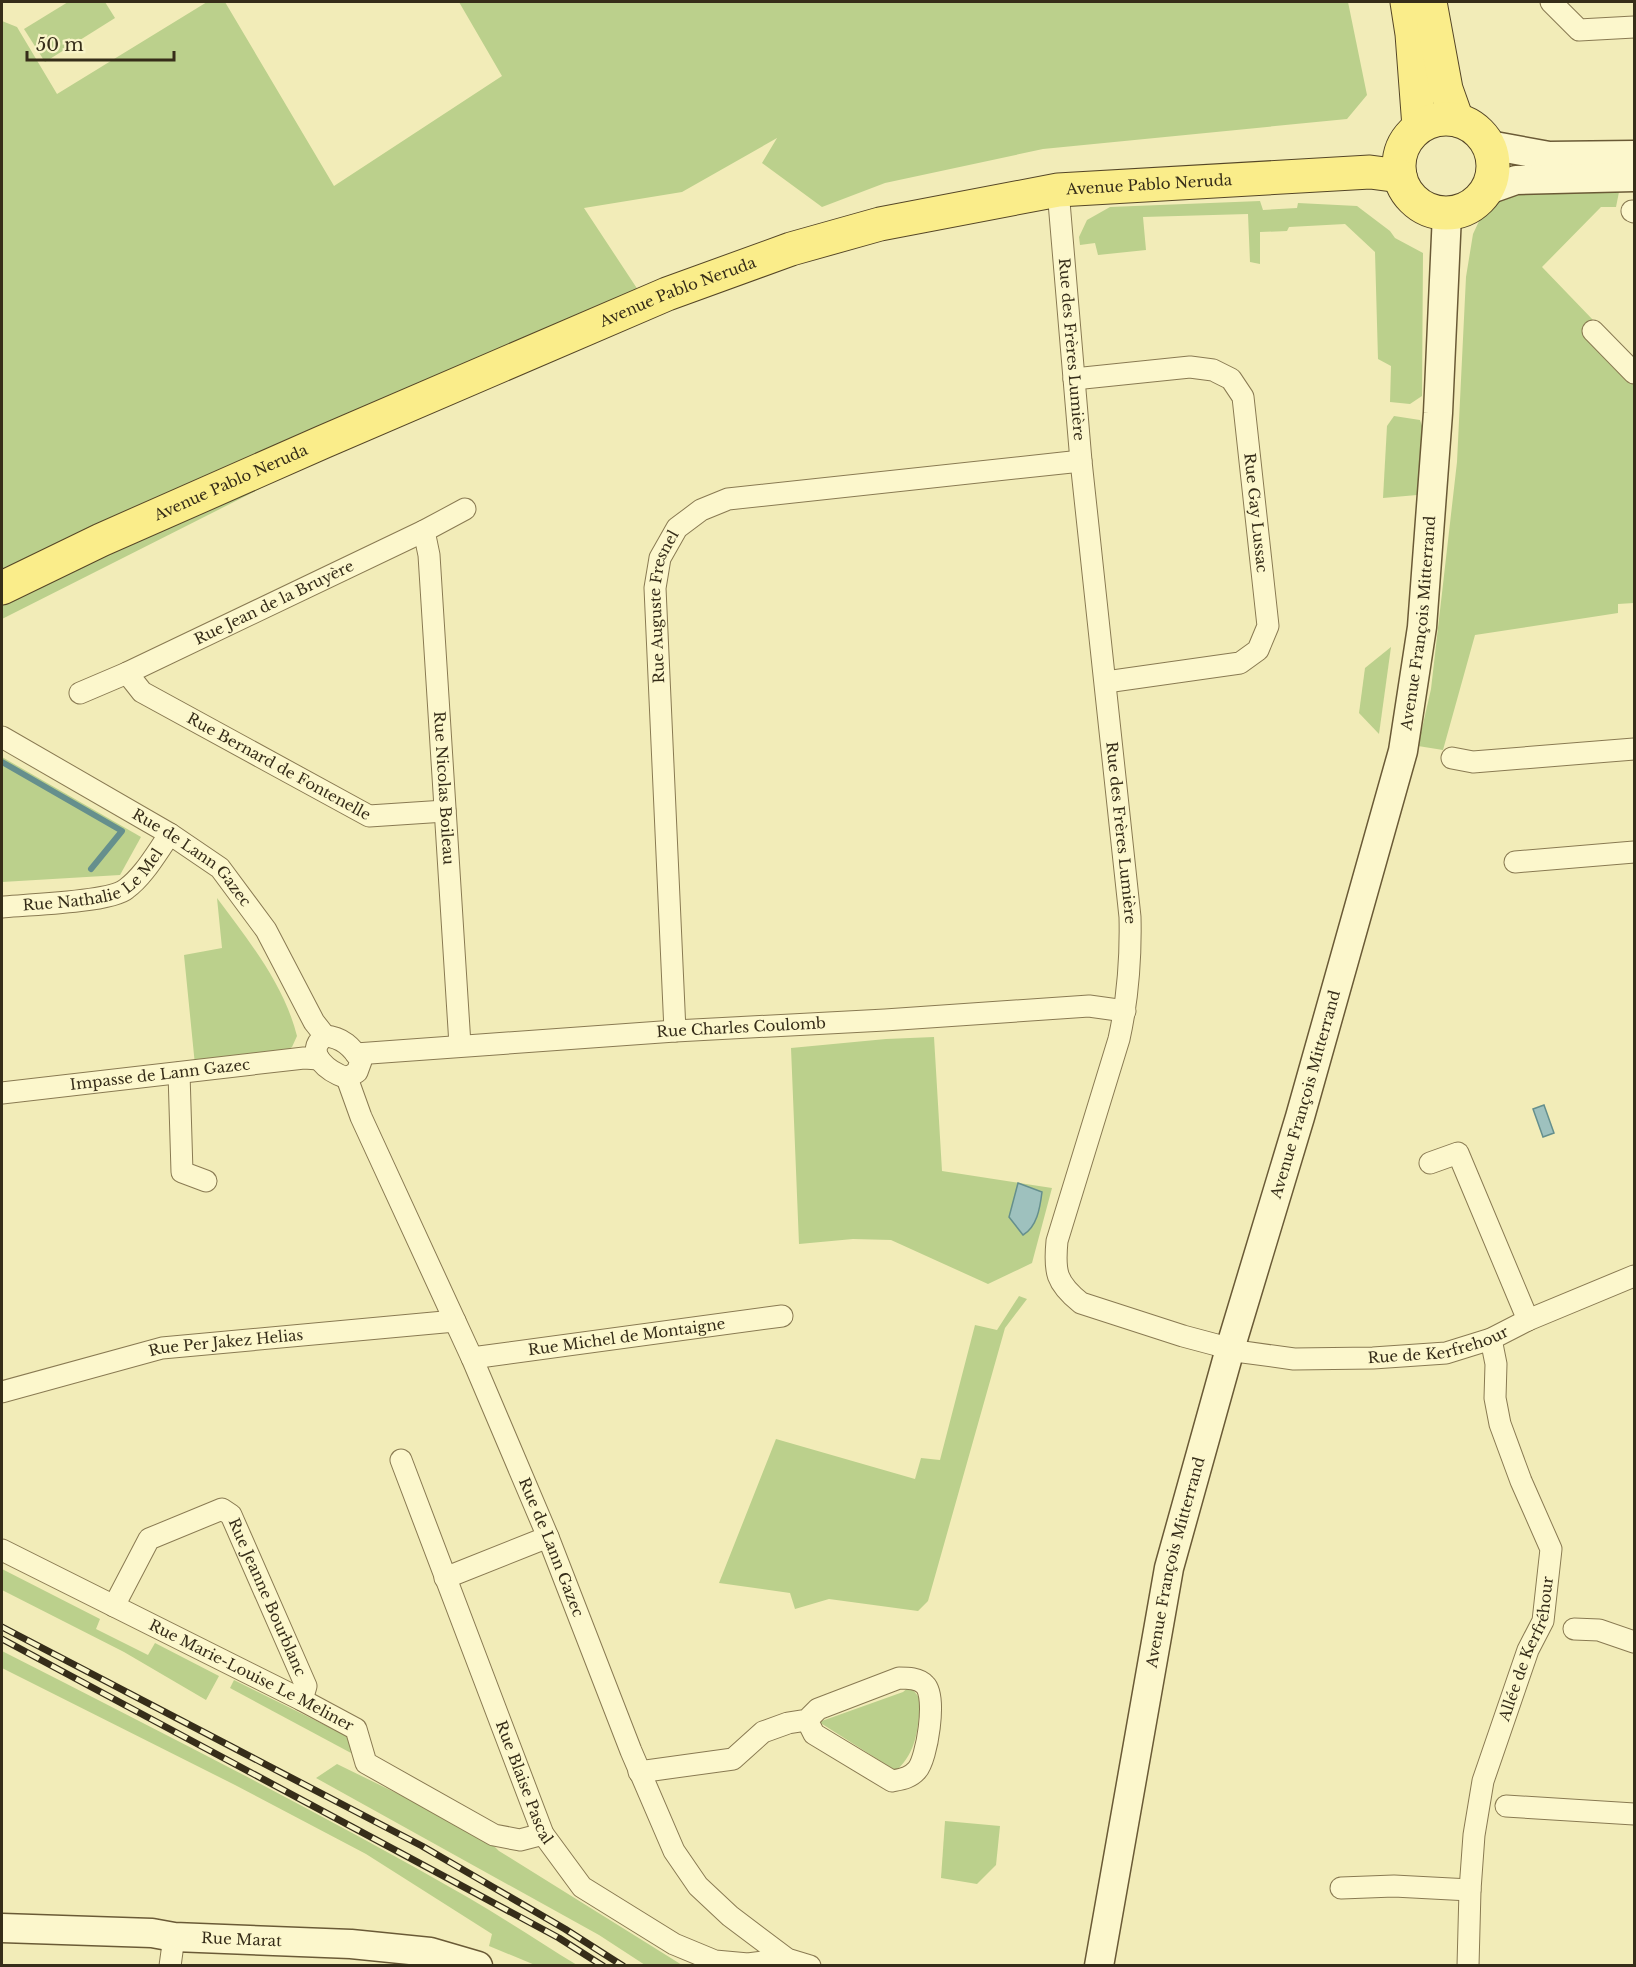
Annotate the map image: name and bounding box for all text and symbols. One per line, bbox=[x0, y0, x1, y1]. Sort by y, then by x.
scale bar bbox=[27, 24, 174, 62]
text: 50 m bbox=[36, 34, 84, 56]
street label: Avenue Pablo Neruda bbox=[1065, 170, 1233, 199]
street label: Avenue Pablo Neruda bbox=[596, 252, 759, 331]
street label: Rue des Frères Lumière bbox=[1055, 257, 1089, 442]
street label: Avenue Pablo Neruda bbox=[150, 440, 311, 525]
street label: Rue Gay Lussac bbox=[1240, 452, 1272, 574]
street label: Avenue François Mitterrand bbox=[1396, 515, 1439, 733]
street label: Rue Auguste Fresnel bbox=[645, 527, 683, 684]
street label: Rue Jean de la Bruyère bbox=[191, 556, 357, 648]
street label: Rue Bernard de Fontenelle bbox=[184, 708, 374, 824]
street label: Rue Nicolas Boileau bbox=[430, 711, 459, 865]
street label: Rue des Frères Lumière bbox=[1102, 741, 1140, 924]
street label: Rue de Lann Gazec bbox=[129, 804, 255, 910]
street label: Rue Nathalie Le Mel bbox=[22, 844, 167, 915]
street label: Avenue François Mitterrand bbox=[1266, 988, 1344, 1202]
street label: Rue Charles Coulomb bbox=[656, 1013, 827, 1041]
street label: Impasse de Lann Gazec bbox=[69, 1054, 251, 1094]
street label: Rue Michel de Montaigne bbox=[527, 1314, 726, 1359]
street label: Rue de Kerfrehour bbox=[1367, 1321, 1512, 1367]
street label: Rue Per Jakez Helias bbox=[146, 1325, 304, 1360]
street label: Avenue François Mitterrand bbox=[1141, 1455, 1208, 1670]
street label: Rue de Lann Gazec bbox=[515, 1475, 588, 1620]
street label: Rue Jeanne Bourblanc bbox=[224, 1515, 310, 1679]
street label: Allée de Kerfréhour bbox=[1494, 1574, 1557, 1724]
street label: Rue Marie-Louise Le Meliner bbox=[146, 1615, 358, 1735]
street label: Rue Blaise Pascal bbox=[492, 1718, 557, 1848]
street label: Rue Marat bbox=[201, 1928, 283, 1950]

